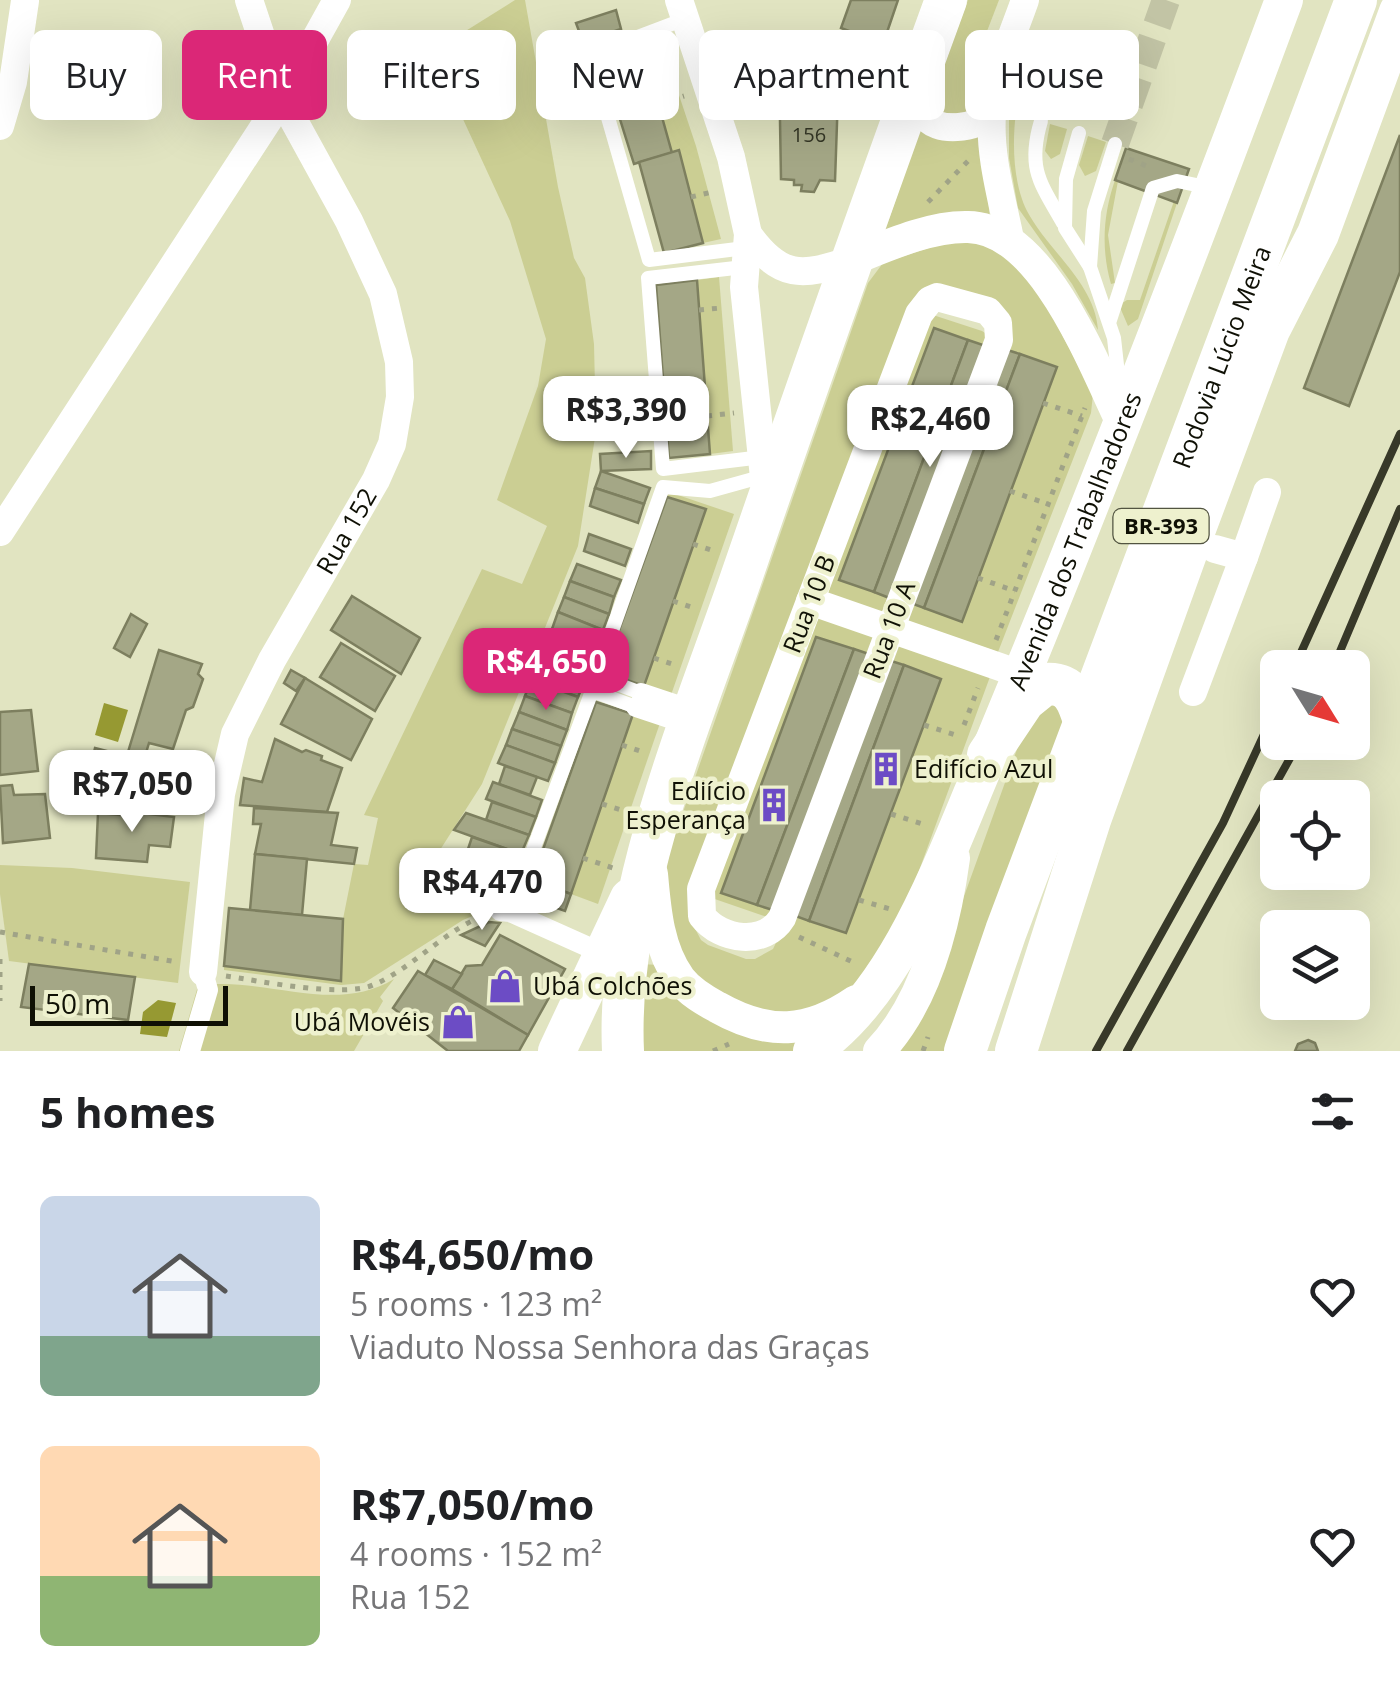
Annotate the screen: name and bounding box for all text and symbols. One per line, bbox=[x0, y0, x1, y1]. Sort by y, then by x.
chip: Buy bbox=[30, 30, 162, 120]
chip: Rent bbox=[182, 30, 327, 120]
chip: Filters bbox=[347, 30, 516, 120]
chip: New bbox=[536, 30, 679, 120]
chip: Apartment bbox=[699, 30, 945, 120]
chip: House bbox=[965, 30, 1139, 120]
house number: 156 bbox=[792, 121, 826, 148]
street label: Rodovia Lúcio Meira bbox=[1164, 241, 1278, 473]
pin: R$3,390 bbox=[534, 376, 718, 461]
pin: R$2,460 bbox=[838, 385, 1022, 470]
text: R$3,390 bbox=[565, 387, 687, 430]
street label: Avenida dos Trabalhadores bbox=[999, 387, 1149, 695]
text: R$2,460 bbox=[869, 396, 991, 439]
street label: Rua 152 bbox=[307, 481, 384, 580]
road number: BR-393 bbox=[1114, 509, 1208, 543]
street label: Rua 10 B bbox=[774, 550, 842, 658]
street label: Rua 10 A bbox=[854, 576, 922, 683]
pin: R$4,650 bbox=[454, 628, 638, 713]
text: R$4,650 bbox=[485, 639, 607, 682]
north arrow bbox=[1260, 650, 1370, 760]
map controls bbox=[1260, 650, 1370, 1020]
pin: R$7,050 bbox=[40, 750, 224, 835]
building icon: Edifício Azul bbox=[867, 750, 905, 788]
place label: Edifício Azul bbox=[914, 751, 1053, 785]
text: R$7,050 bbox=[71, 761, 193, 804]
place label: Ediício Esperança bbox=[626, 773, 746, 836]
button: locate bbox=[1260, 780, 1370, 890]
building icon: Ediício Esperança bbox=[755, 786, 793, 824]
pin: R$4,470 bbox=[390, 848, 574, 933]
text: R$4,470 bbox=[421, 859, 543, 902]
button: layers bbox=[1260, 910, 1370, 1020]
shop icon: Ubá Colchões bbox=[486, 967, 524, 1005]
place label: Ubá Colchões bbox=[533, 968, 692, 1002]
scale bar bbox=[30, 981, 228, 1026]
text: 50 m bbox=[45, 984, 110, 1022]
shop icon: Ubá Movéis bbox=[439, 1003, 477, 1041]
place label: Ubá Movéis bbox=[294, 1004, 430, 1038]
text: 5 homes bbox=[40, 1083, 215, 1140]
icon: filters bbox=[1305, 1084, 1360, 1139]
text: R$4,650/mo bbox=[350, 1225, 594, 1282]
icon: home bbox=[120, 1236, 240, 1356]
icon: heart bbox=[1305, 1269, 1360, 1324]
text: 5 rooms · 123 m² bbox=[350, 1282, 602, 1325]
text: Viaduto Nossa Senhora das Graças bbox=[350, 1325, 870, 1368]
text: R$7,050/mo bbox=[350, 1475, 594, 1532]
icon: home bbox=[120, 1486, 240, 1606]
icon: heart bbox=[1305, 1519, 1360, 1574]
text: 4 rooms · 152 m² bbox=[350, 1532, 602, 1575]
text: Rua 152 bbox=[350, 1575, 470, 1618]

